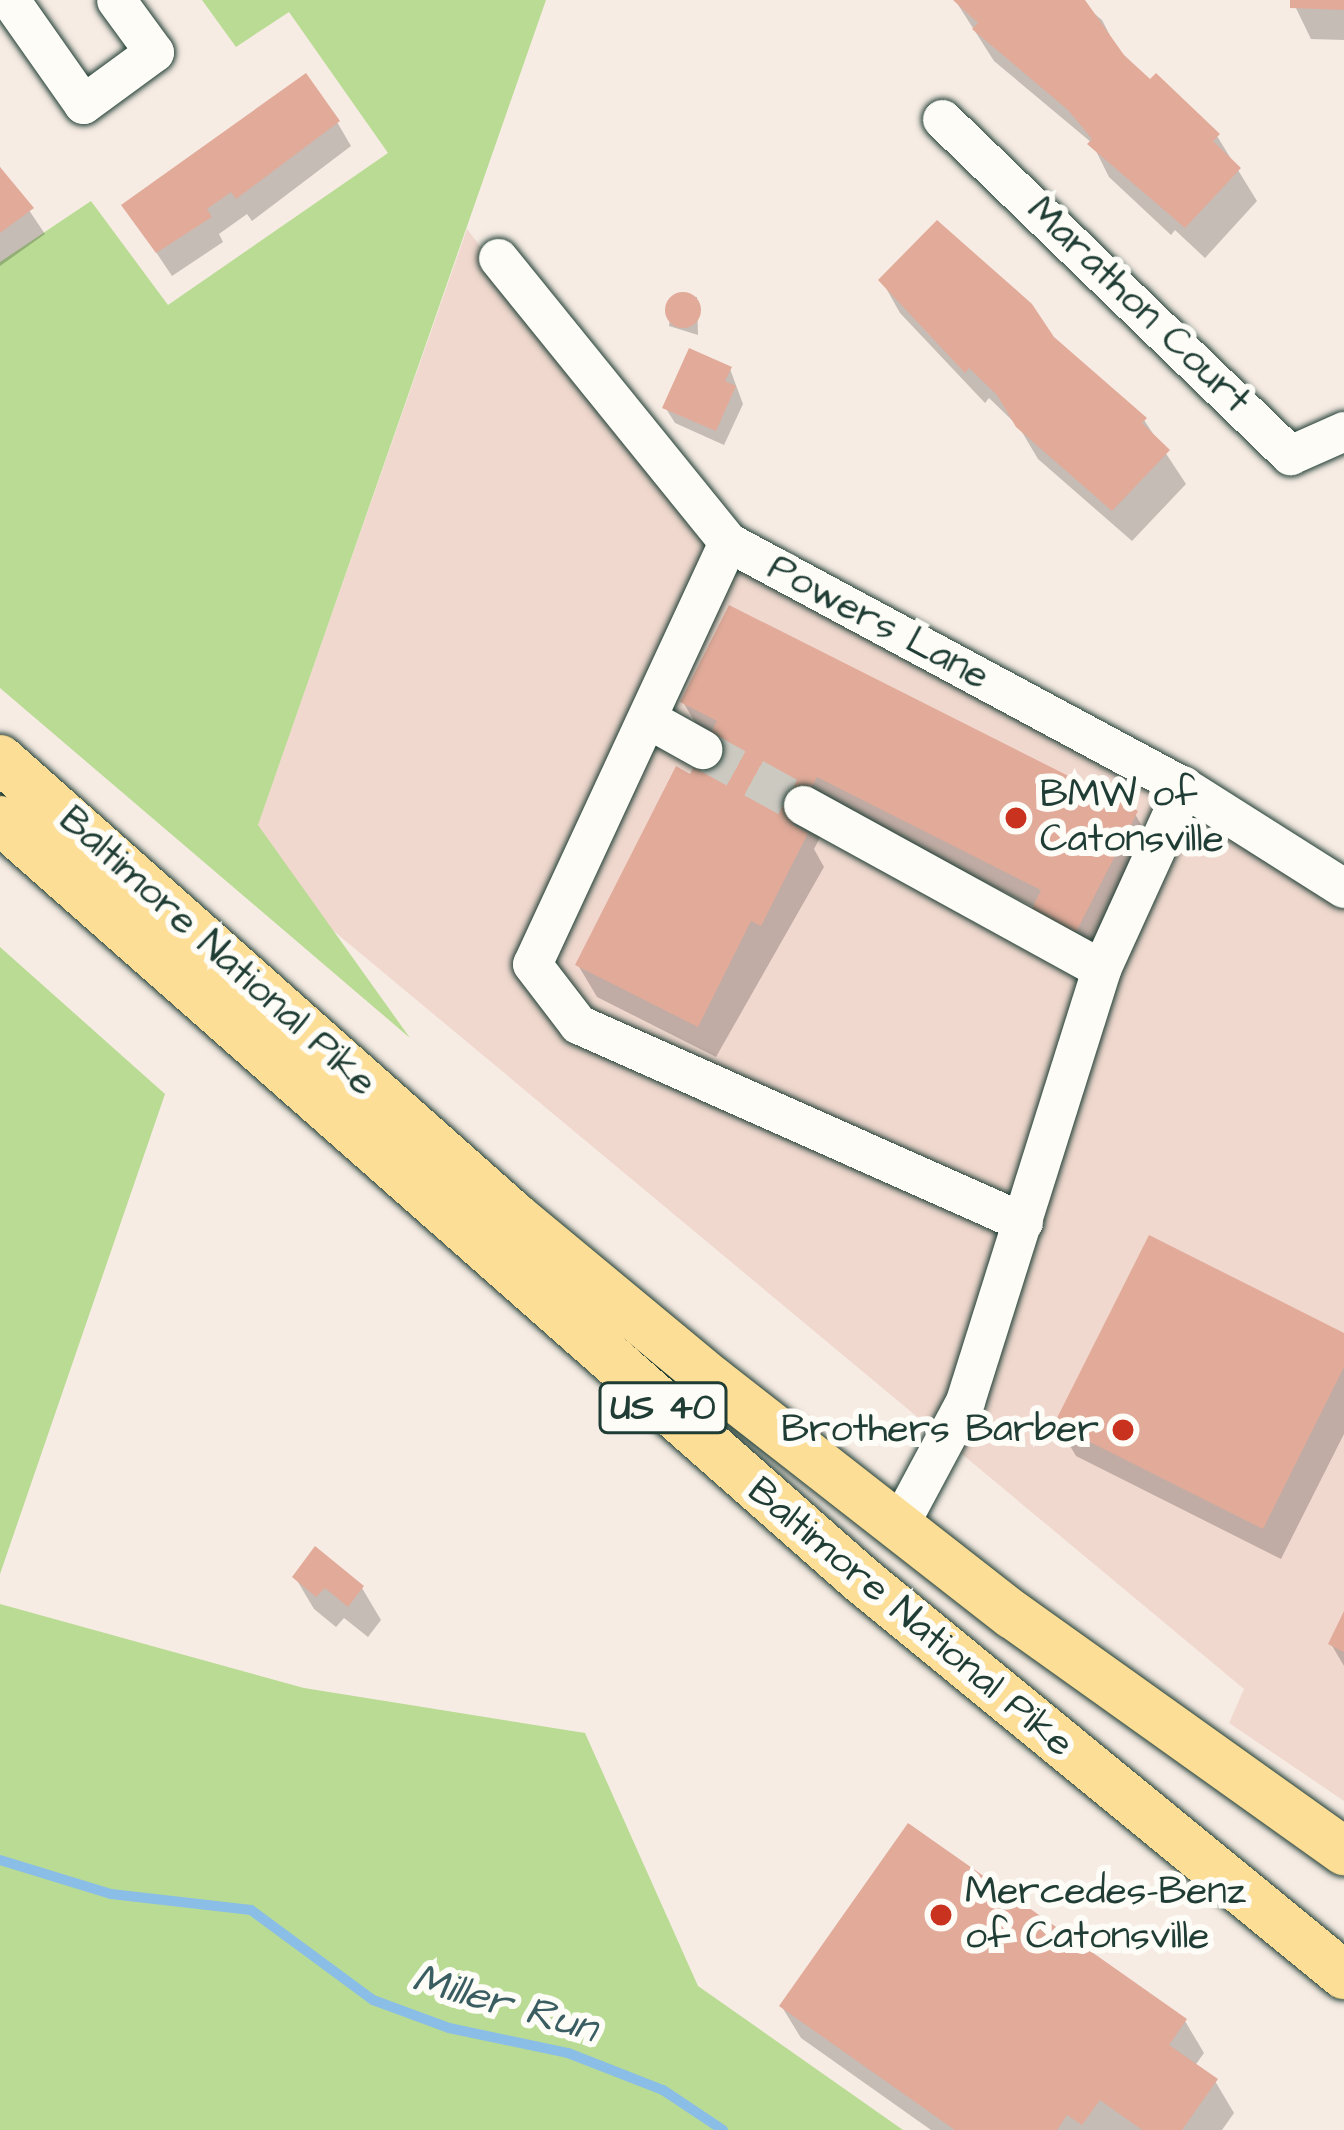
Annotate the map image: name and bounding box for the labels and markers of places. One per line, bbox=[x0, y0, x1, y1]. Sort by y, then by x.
place label: BMW of Catonsville bbox=[1040, 773, 1224, 864]
marker: BMW of Catonsville bbox=[1003, 805, 1029, 831]
place label: Brothers Barber bbox=[781, 1407, 1099, 1453]
marker: Brothers Barber bbox=[1110, 1417, 1136, 1443]
place label: Mercedes-Benz of Catonsville bbox=[965, 1870, 1246, 1961]
marker: Mercedes-Benz of Catonsville bbox=[928, 1902, 954, 1928]

